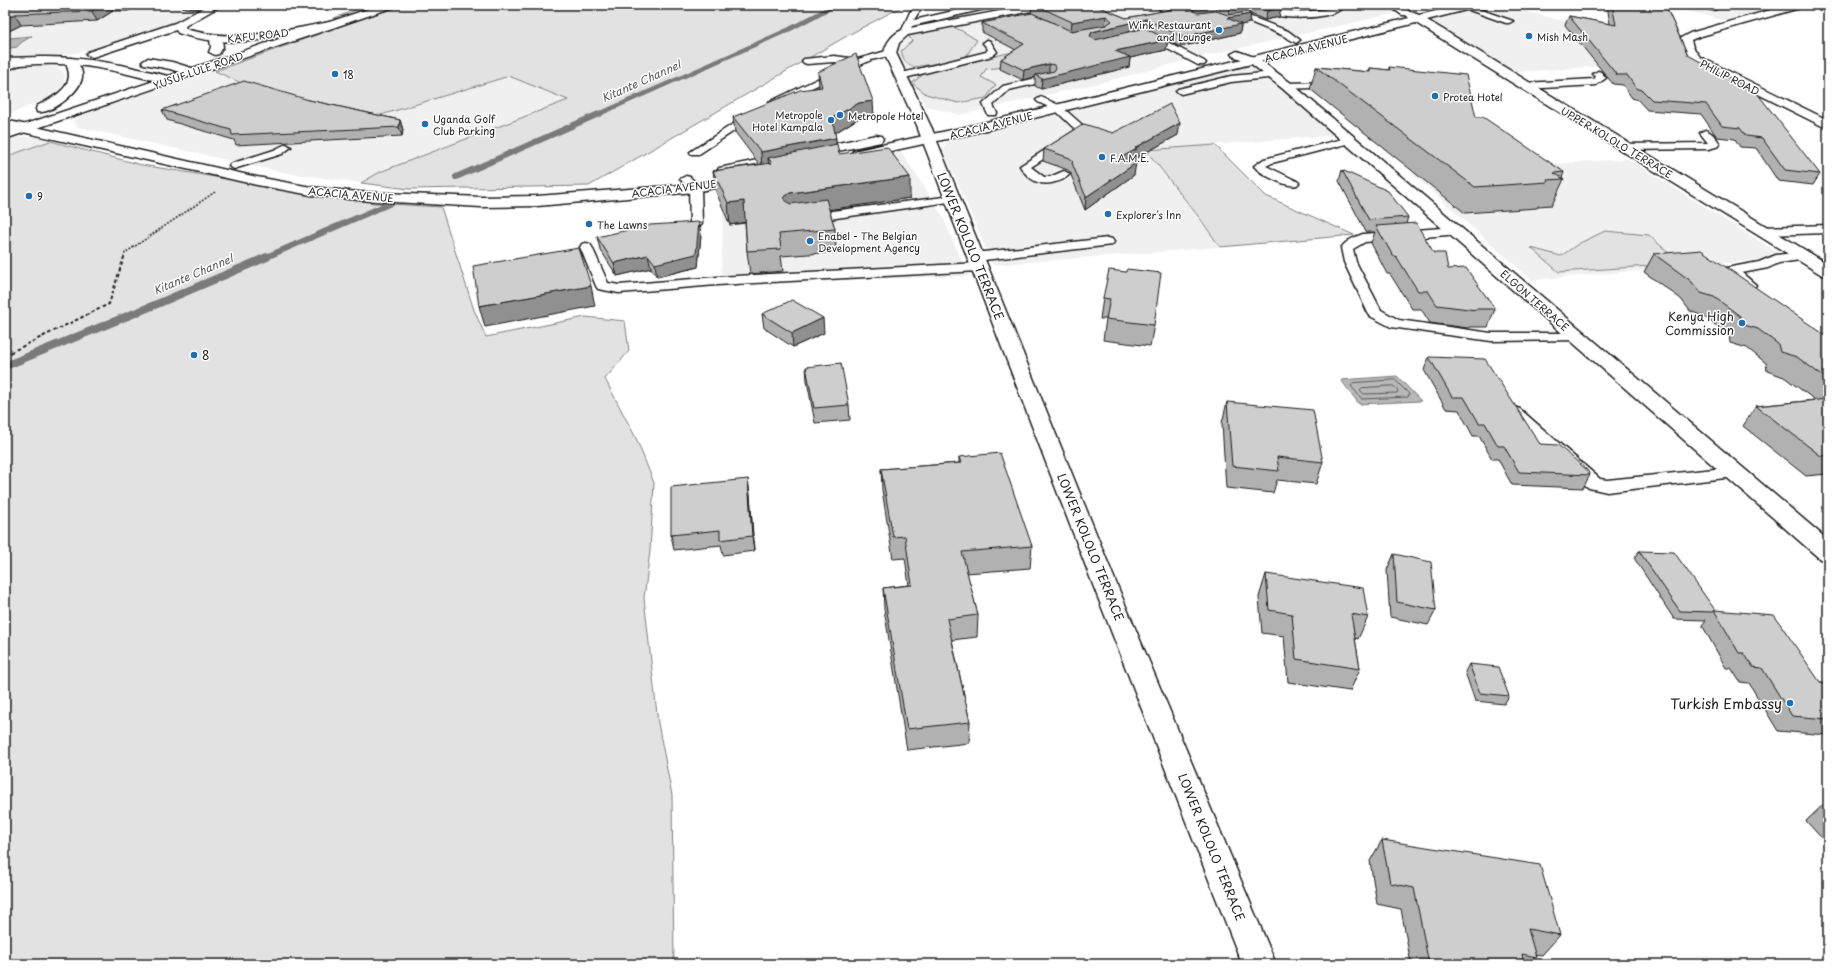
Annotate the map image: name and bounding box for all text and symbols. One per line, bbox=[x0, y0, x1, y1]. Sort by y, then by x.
place label: Wink Restaurant and Lounge bbox=[1129, 17, 1211, 44]
street label: KAFU ROAD bbox=[227, 24, 289, 46]
marker: Wink Restaurant and Lounge bbox=[1214, 25, 1224, 35]
place label: Mish Mash bbox=[1537, 29, 1588, 44]
street label: ACACIA AVENUE bbox=[1263, 30, 1349, 66]
marker: Mish Mash bbox=[1524, 31, 1534, 41]
street label: YUSUF LULE ROAD bbox=[151, 48, 245, 92]
water label: Kitante Channel bbox=[599, 55, 685, 106]
street label: PHILIP ROAD bbox=[1698, 56, 1762, 98]
place label: 18 bbox=[343, 67, 354, 82]
marker: 18 bbox=[330, 69, 340, 79]
place label: Protea Hotel bbox=[1443, 89, 1503, 104]
marker: Protea Hotel bbox=[1430, 91, 1440, 101]
street label: UPPER KOLOLO TERRACE bbox=[1558, 103, 1676, 181]
place label: Metropole Hotel Kampala bbox=[752, 107, 824, 134]
street label: ACACIA AVENUE bbox=[948, 107, 1034, 143]
place label: Metropole Hotel bbox=[848, 108, 924, 123]
marker: Metropole Hotel bbox=[835, 110, 845, 120]
place label: Uganda Golf Club Parking bbox=[433, 111, 496, 138]
marker: Metropole Hotel Kampala bbox=[826, 115, 836, 125]
marker: Uganda Golf Club Parking bbox=[420, 119, 430, 129]
place label: F.A.M.E. bbox=[1110, 150, 1149, 165]
marker: F.A.M.E. bbox=[1097, 152, 1107, 162]
street label: LOWER KOLOLO TERRACE bbox=[933, 170, 1009, 322]
street label: ACACIA AVENUE bbox=[631, 175, 717, 201]
street label: ACACIA AVENUE bbox=[308, 183, 394, 205]
place label: 9 bbox=[37, 189, 43, 204]
marker: 9 bbox=[24, 191, 34, 201]
place label: Explorer's Inn bbox=[1116, 207, 1181, 222]
marker: Explorer's Inn bbox=[1103, 209, 1113, 219]
place label: The Lawns bbox=[597, 217, 648, 232]
marker: The Lawns bbox=[584, 219, 594, 229]
place label: Enabel - The Belgian Development Agency bbox=[818, 228, 920, 255]
marker: Enabel - The Belgian Development Agency bbox=[805, 236, 815, 246]
water label: Kitante Channel bbox=[151, 249, 237, 298]
street label: ELGON TERRACE bbox=[1497, 266, 1573, 334]
place label: Kenya High Commission bbox=[1665, 307, 1734, 339]
marker: Kenya High Commission bbox=[1737, 318, 1747, 328]
place label: 8 bbox=[202, 346, 210, 364]
marker: 8 bbox=[189, 350, 199, 360]
street label: LOWER KOLOLO TERRACE bbox=[1053, 471, 1129, 623]
place label: Turkish Embassy bbox=[1670, 693, 1782, 714]
marker: Turkish Embassy bbox=[1785, 698, 1795, 708]
street label: LOWER KOLOLO TERRACE bbox=[1174, 771, 1250, 923]

